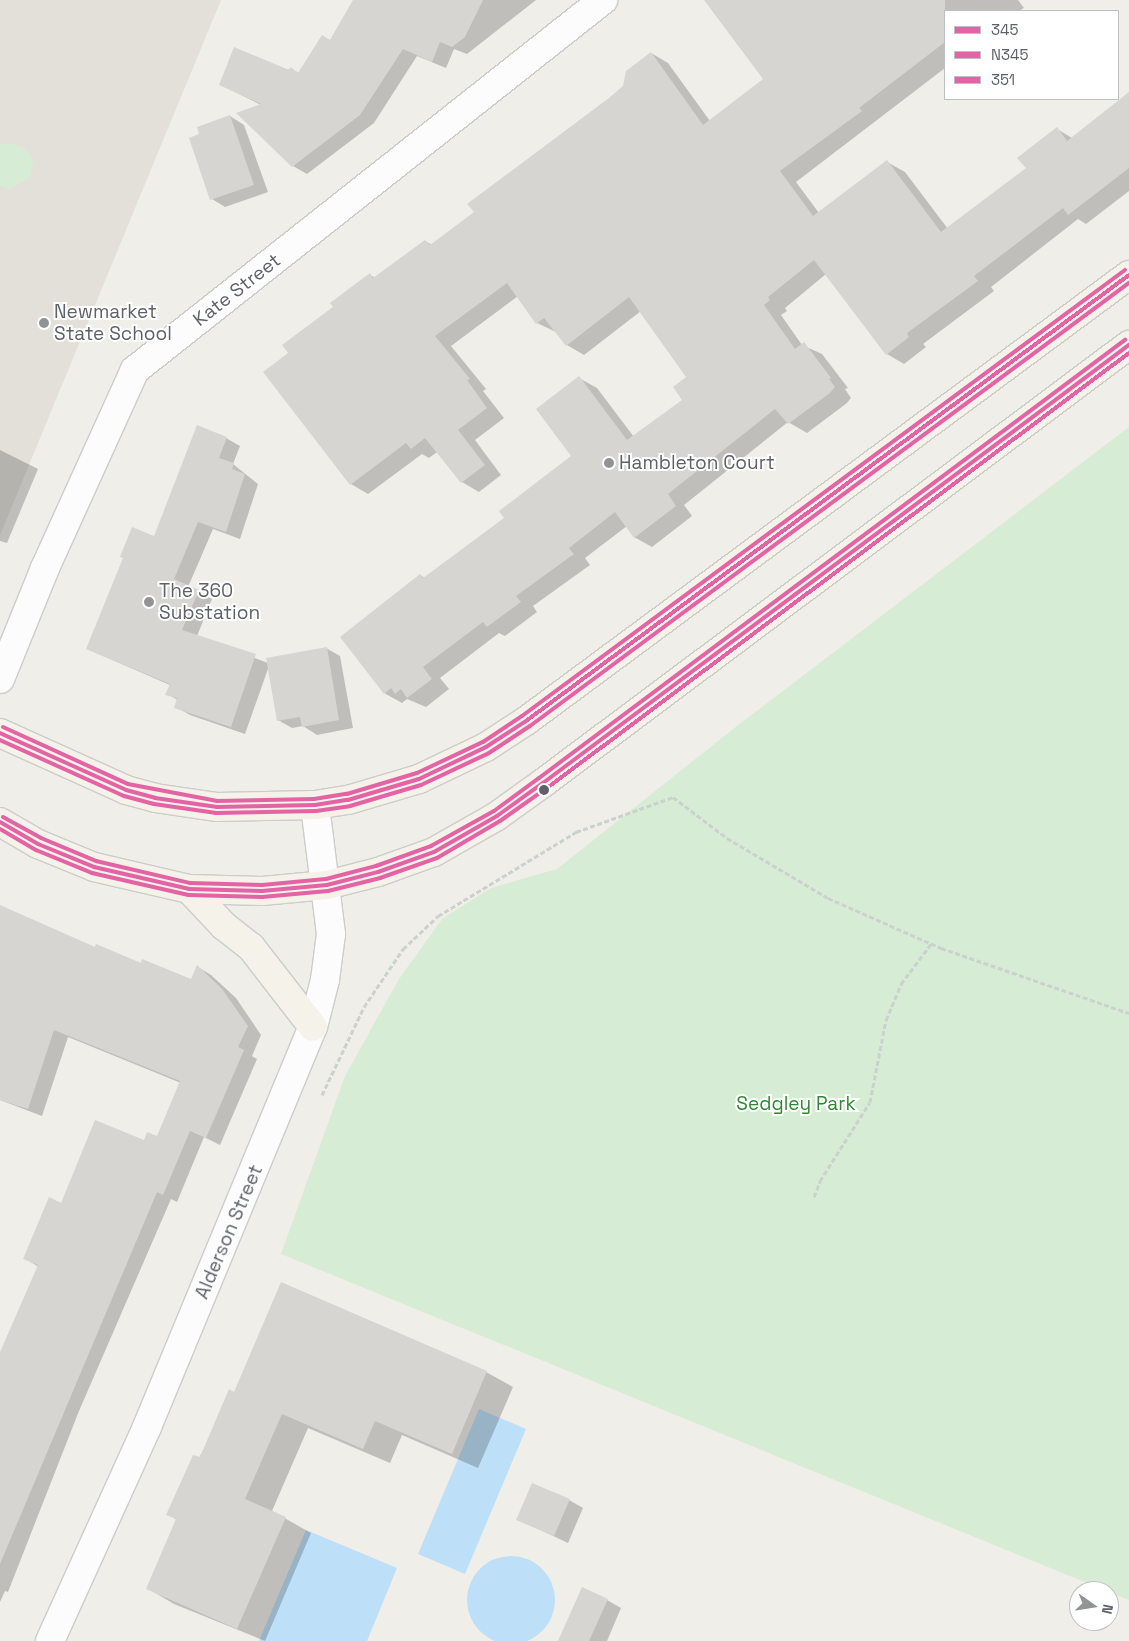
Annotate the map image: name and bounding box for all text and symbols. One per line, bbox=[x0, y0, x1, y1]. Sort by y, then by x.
legend bbox=[944, 10, 1119, 100]
text: 345 bbox=[991, 20, 1018, 39]
text: N345 bbox=[991, 45, 1028, 64]
text: 351 bbox=[991, 70, 1015, 89]
street label: Kate Street bbox=[189, 249, 285, 331]
place label: Newmarket State School bbox=[54, 301, 172, 345]
marker: Newmarket State School bbox=[38, 317, 50, 329]
place label: Hambleton Court bbox=[619, 452, 775, 474]
marker: Hambleton Court bbox=[603, 457, 615, 469]
place label: The 360 Substation bbox=[159, 580, 260, 624]
marker: The 360 Substation bbox=[143, 596, 155, 608]
unlabelled marker bbox=[539, 785, 549, 795]
park label: Sedgley Park bbox=[736, 1093, 856, 1115]
street label: Alderson Street bbox=[190, 1162, 268, 1302]
north arrow bbox=[1069, 1581, 1119, 1631]
text: N bbox=[1098, 1603, 1117, 1616]

